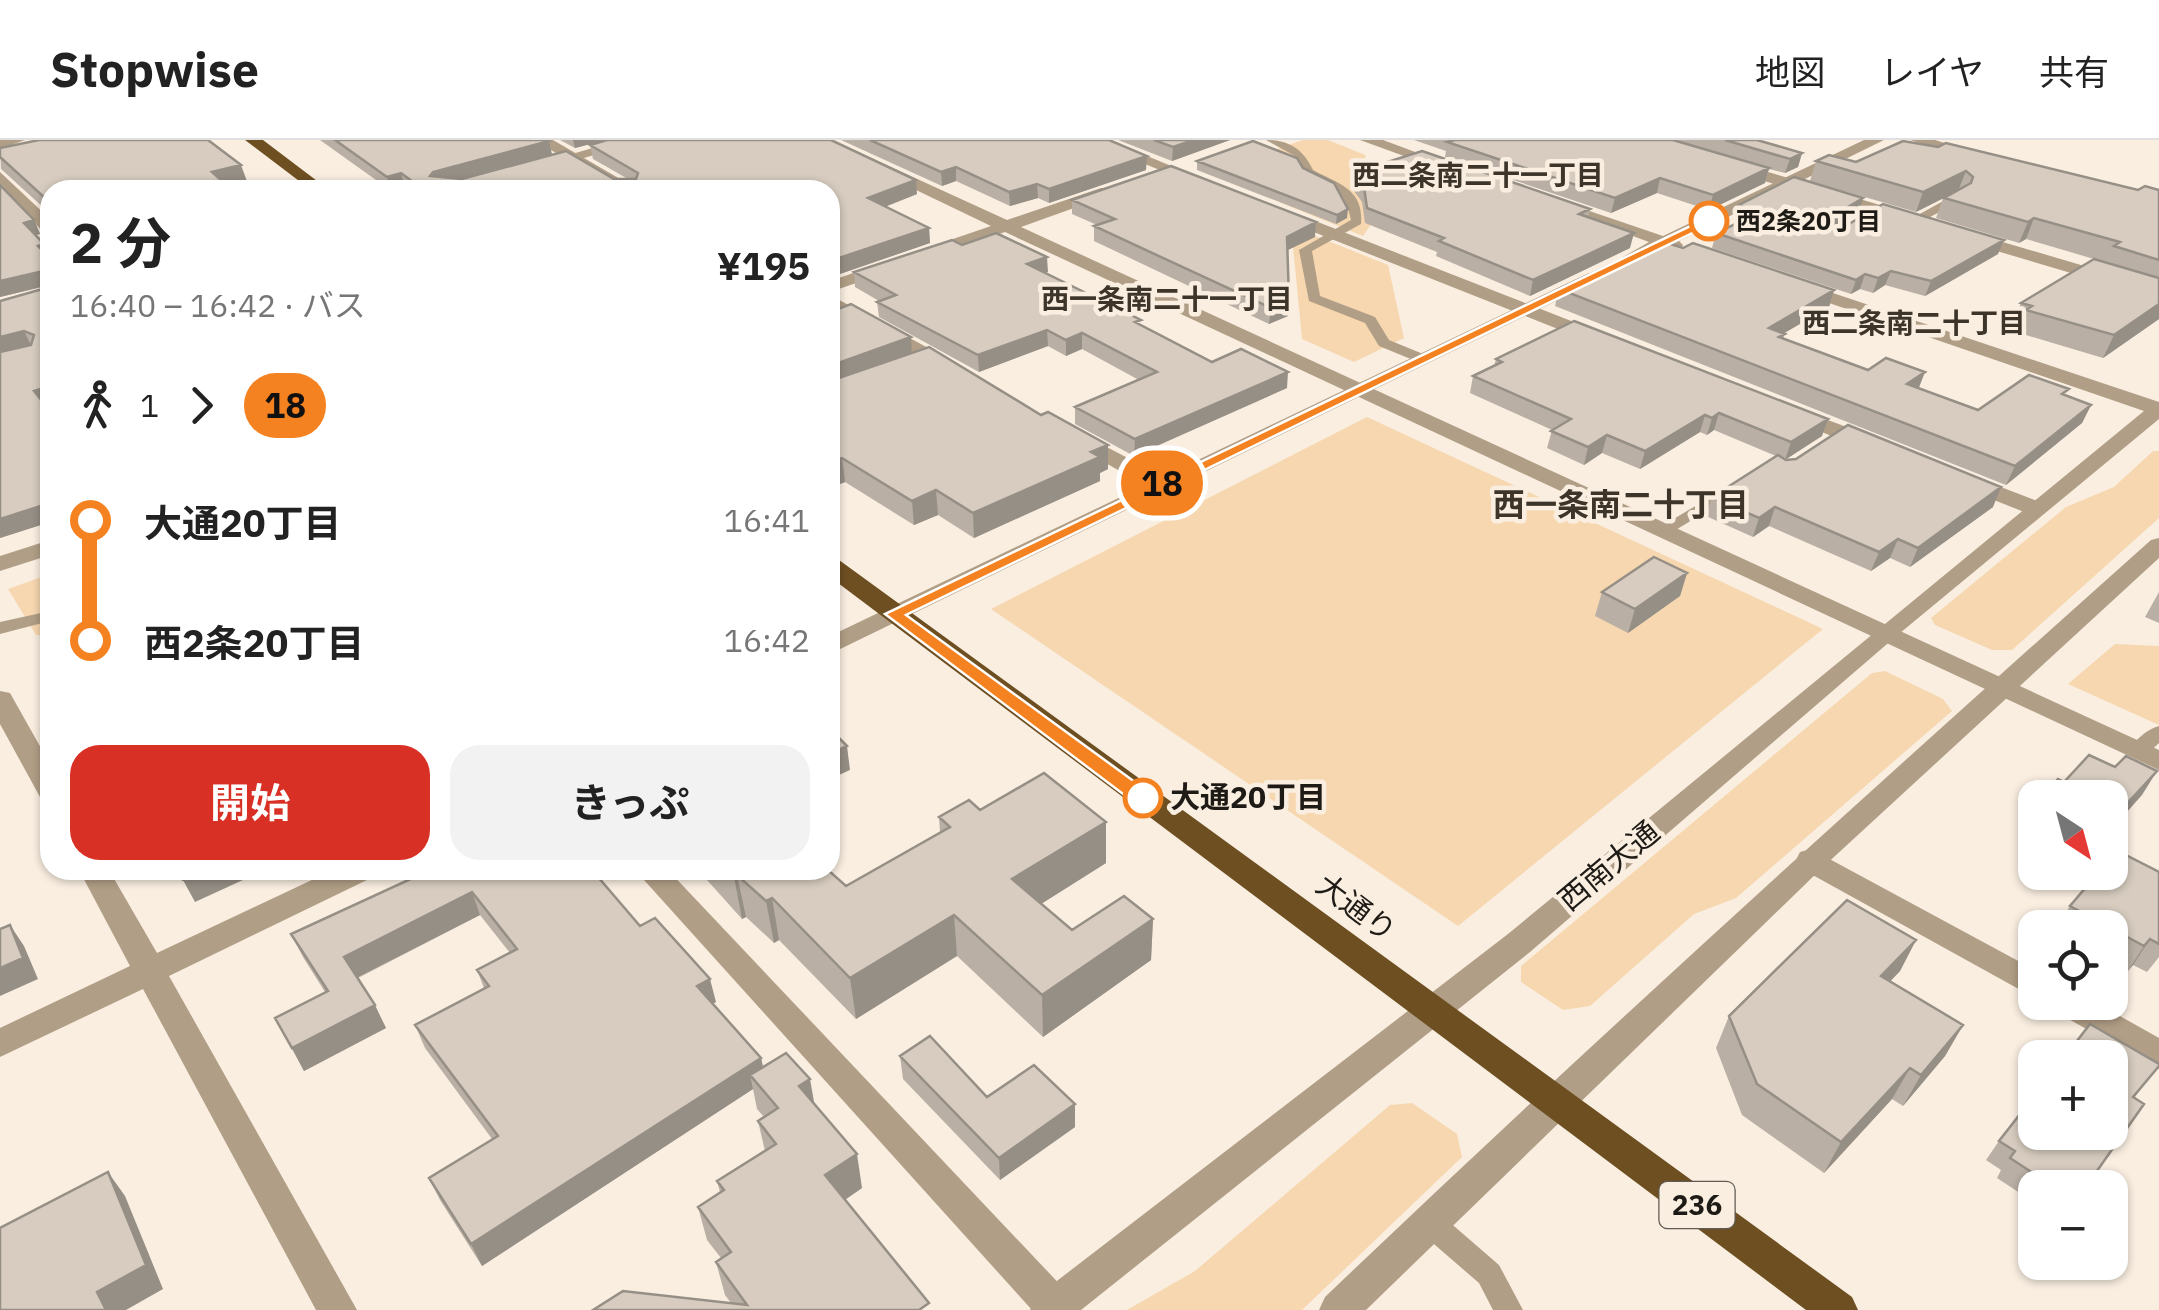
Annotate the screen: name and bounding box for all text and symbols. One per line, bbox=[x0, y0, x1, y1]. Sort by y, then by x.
text: Stopwise bbox=[50, 38, 259, 100]
text: 地図 bbox=[1755, 49, 1825, 95]
text: レイヤ bbox=[1880, 49, 1984, 95]
text: 共有 bbox=[2039, 49, 2109, 95]
district label: 西二条南二十一丁目 bbox=[1352, 156, 1604, 193]
marker: 西2条20丁目 bbox=[1690, 202, 1728, 240]
place label: 西2条20丁目 bbox=[1736, 204, 1881, 237]
text: 2 分 bbox=[70, 207, 171, 278]
text: ¥195 bbox=[717, 241, 810, 290]
district label: 西一条南二十一丁目 bbox=[1041, 280, 1293, 317]
text: 16:40 – 16:42 · バス bbox=[70, 284, 366, 326]
district label: 西二条南二十丁目 bbox=[1802, 304, 2026, 341]
icon: walk bbox=[70, 378, 125, 433]
icon: forward bbox=[174, 378, 229, 433]
text: 18 bbox=[264, 382, 306, 428]
text: 1 bbox=[140, 384, 159, 426]
line badge: 18 bbox=[1117, 450, 1207, 516]
text: 18 bbox=[1141, 460, 1183, 506]
district label: 西一条南二十丁目 bbox=[1493, 483, 1749, 525]
text: 大通20丁目 bbox=[144, 498, 342, 547]
text: 16:41 bbox=[724, 499, 810, 541]
text: 西2条20丁目 bbox=[144, 618, 364, 667]
text: 16:42 bbox=[724, 619, 810, 661]
button: 開始 bbox=[70, 745, 430, 860]
button: きっぷ bbox=[450, 745, 810, 860]
place label: 大通20丁目 bbox=[1170, 777, 1326, 816]
marker: 大通20丁目 bbox=[1124, 779, 1162, 817]
north arrow bbox=[2018, 780, 2128, 890]
map controls bbox=[2018, 780, 2128, 1280]
street label: 西南大通 bbox=[1550, 811, 1667, 918]
street label: 大通り bbox=[1309, 864, 1405, 949]
button: locate bbox=[2018, 910, 2128, 1020]
button: + bbox=[2018, 1040, 2128, 1150]
button: − bbox=[2018, 1170, 2128, 1280]
road number: 236 bbox=[1660, 1182, 1734, 1228]

